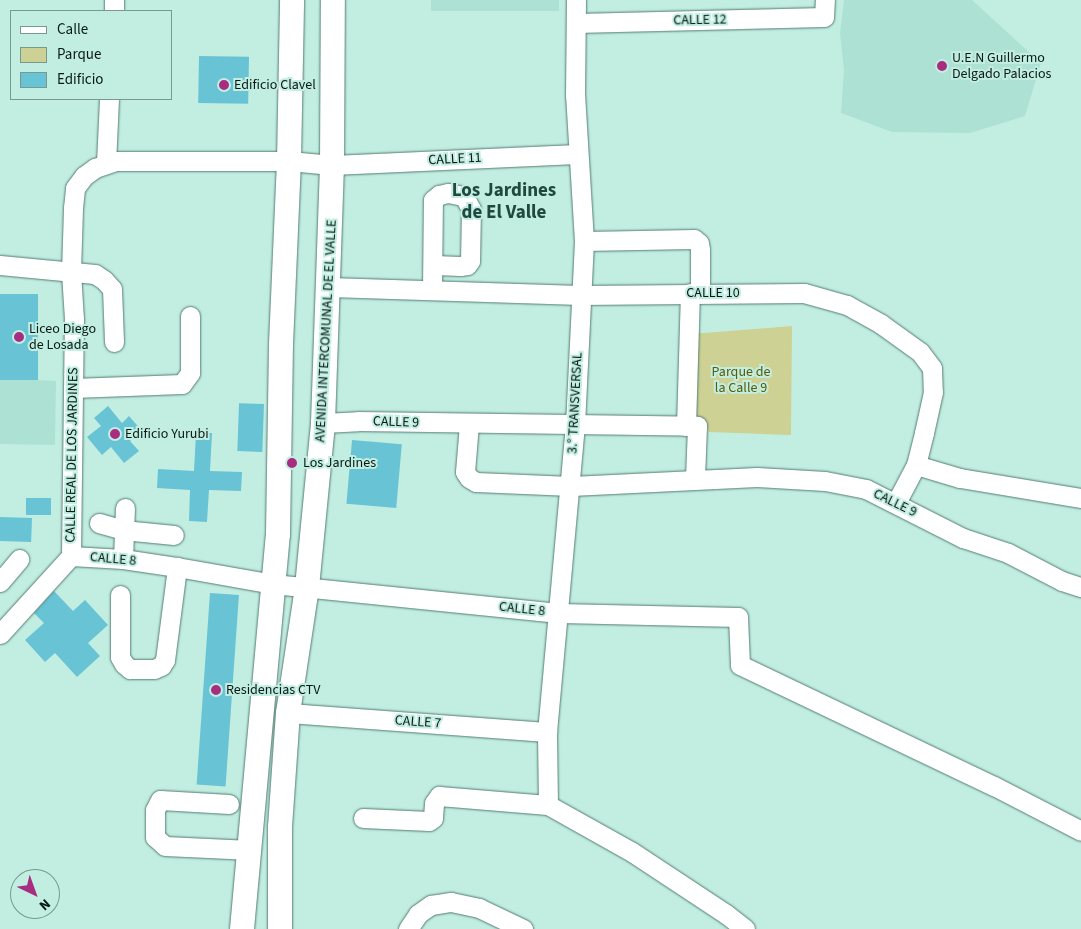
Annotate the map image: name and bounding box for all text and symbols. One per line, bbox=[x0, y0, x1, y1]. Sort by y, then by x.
legend bbox=[10, 10, 172, 100]
street label: CALLE 12 bbox=[673, 11, 727, 29]
text: Calle bbox=[57, 19, 88, 40]
text: Parque bbox=[57, 44, 101, 65]
place label: U.E.N Guillermo Delgado Palacios bbox=[952, 50, 1051, 82]
marker: U.E.N Guillermo Delgado Palacios bbox=[936, 60, 948, 72]
text: Edificio bbox=[57, 69, 104, 90]
place label: Edificio Clavel bbox=[234, 77, 316, 93]
marker: Edificio Clavel bbox=[218, 79, 230, 91]
street label: CALLE 11 bbox=[428, 149, 482, 169]
district label: Los Jardines de El Valle bbox=[452, 180, 556, 224]
street label: AVENIDA INTERCOMUNAL DE EL VALLE bbox=[312, 219, 340, 443]
street label: CALLE 10 bbox=[686, 285, 740, 301]
place label: Liceo Diego de Losada bbox=[29, 321, 96, 354]
marker: Liceo Diego de Losada bbox=[13, 331, 25, 343]
street label: 3.° TRANSVERSAL bbox=[564, 352, 586, 454]
park label: Parque de la Calle 9 bbox=[712, 364, 770, 397]
street label: CALLE REAL DE LOS JARDINES bbox=[62, 367, 82, 543]
street label: CALLE 9 bbox=[373, 413, 419, 431]
place label: Edificio Yurubi bbox=[125, 426, 209, 442]
marker: Edificio Yurubi bbox=[109, 428, 121, 440]
place label: Los Jardines bbox=[303, 455, 376, 471]
marker: Los Jardines bbox=[285, 456, 299, 470]
street label: CALLE 9 bbox=[870, 485, 920, 521]
street label: CALLE 8 bbox=[89, 549, 137, 569]
street label: CALLE 8 bbox=[498, 598, 546, 620]
place label: Residencias CTV bbox=[226, 682, 320, 698]
marker: Residencias CTV bbox=[210, 684, 222, 696]
street label: CALLE 7 bbox=[394, 712, 442, 732]
north arrow bbox=[10, 869, 60, 919]
text: N bbox=[34, 894, 55, 915]

